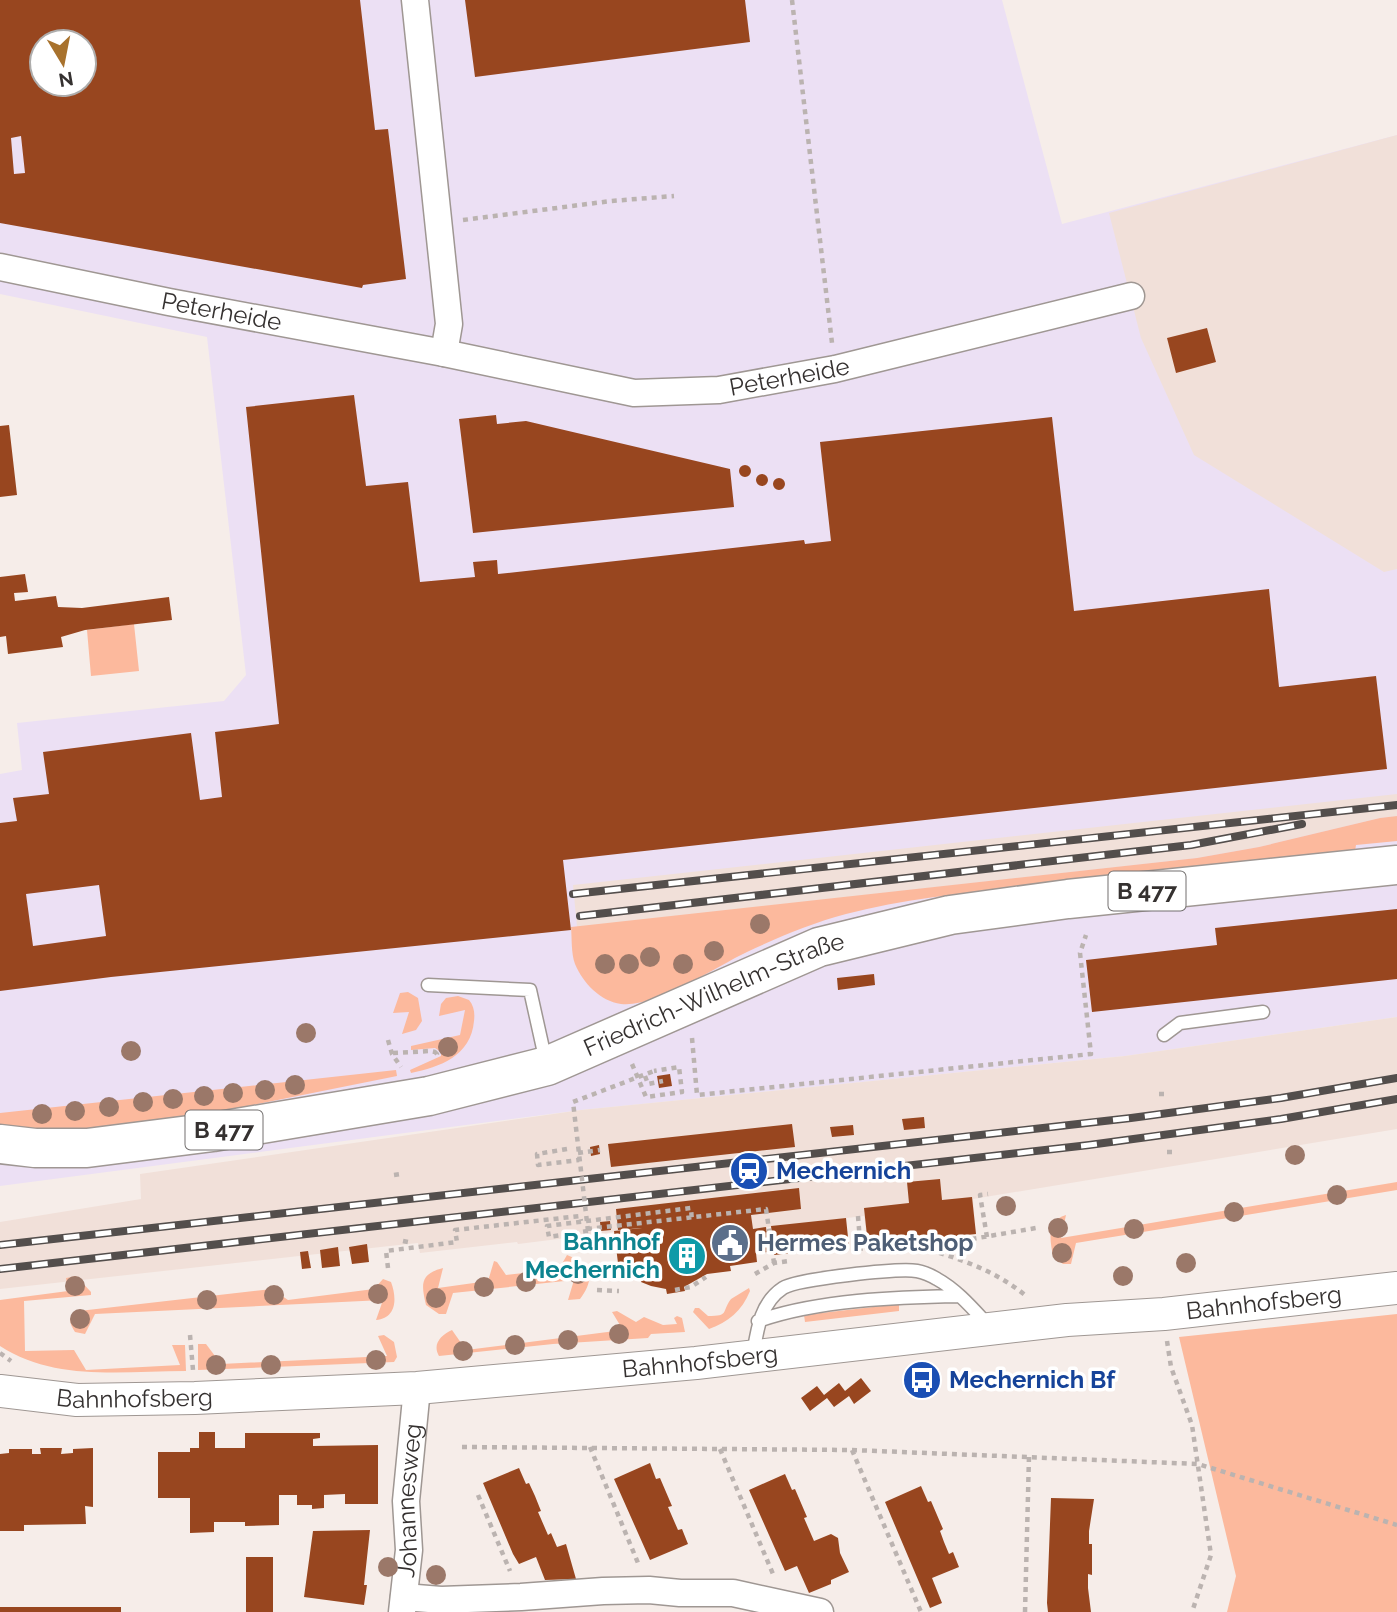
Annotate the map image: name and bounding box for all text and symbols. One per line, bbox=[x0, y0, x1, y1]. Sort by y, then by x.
north arrow bbox=[28, 28, 98, 98]
text: N bbox=[57, 68, 75, 92]
street label: Peterheide bbox=[159, 286, 284, 337]
street label: Peterheide bbox=[727, 351, 852, 402]
road number: B 477 bbox=[1108, 872, 1186, 911]
street label: Friedrich-Wilhelm-Straße bbox=[579, 926, 847, 1062]
road number: B 477 bbox=[186, 1110, 262, 1149]
station icon: Mechernich bbox=[728, 1150, 770, 1192]
place label: Mechernich bbox=[776, 1156, 911, 1185]
public building icon: Hermes Paketshop bbox=[709, 1222, 751, 1264]
place label: Bahnhof Mechernich bbox=[525, 1227, 661, 1284]
place label: Hermes Paketshop bbox=[757, 1228, 974, 1257]
building icon: Bahnhof Mechernich bbox=[666, 1235, 708, 1277]
street label: Bahnhofsberg bbox=[1184, 1279, 1343, 1325]
street label: Bahnhofsberg bbox=[621, 1339, 779, 1384]
bus stop icon: Mechernich Bf bbox=[901, 1359, 943, 1401]
place label: Mechernich Bf bbox=[949, 1365, 1116, 1394]
street label: Bahnhofsberg bbox=[55, 1382, 213, 1414]
street label: Johannesweg bbox=[391, 1422, 427, 1579]

